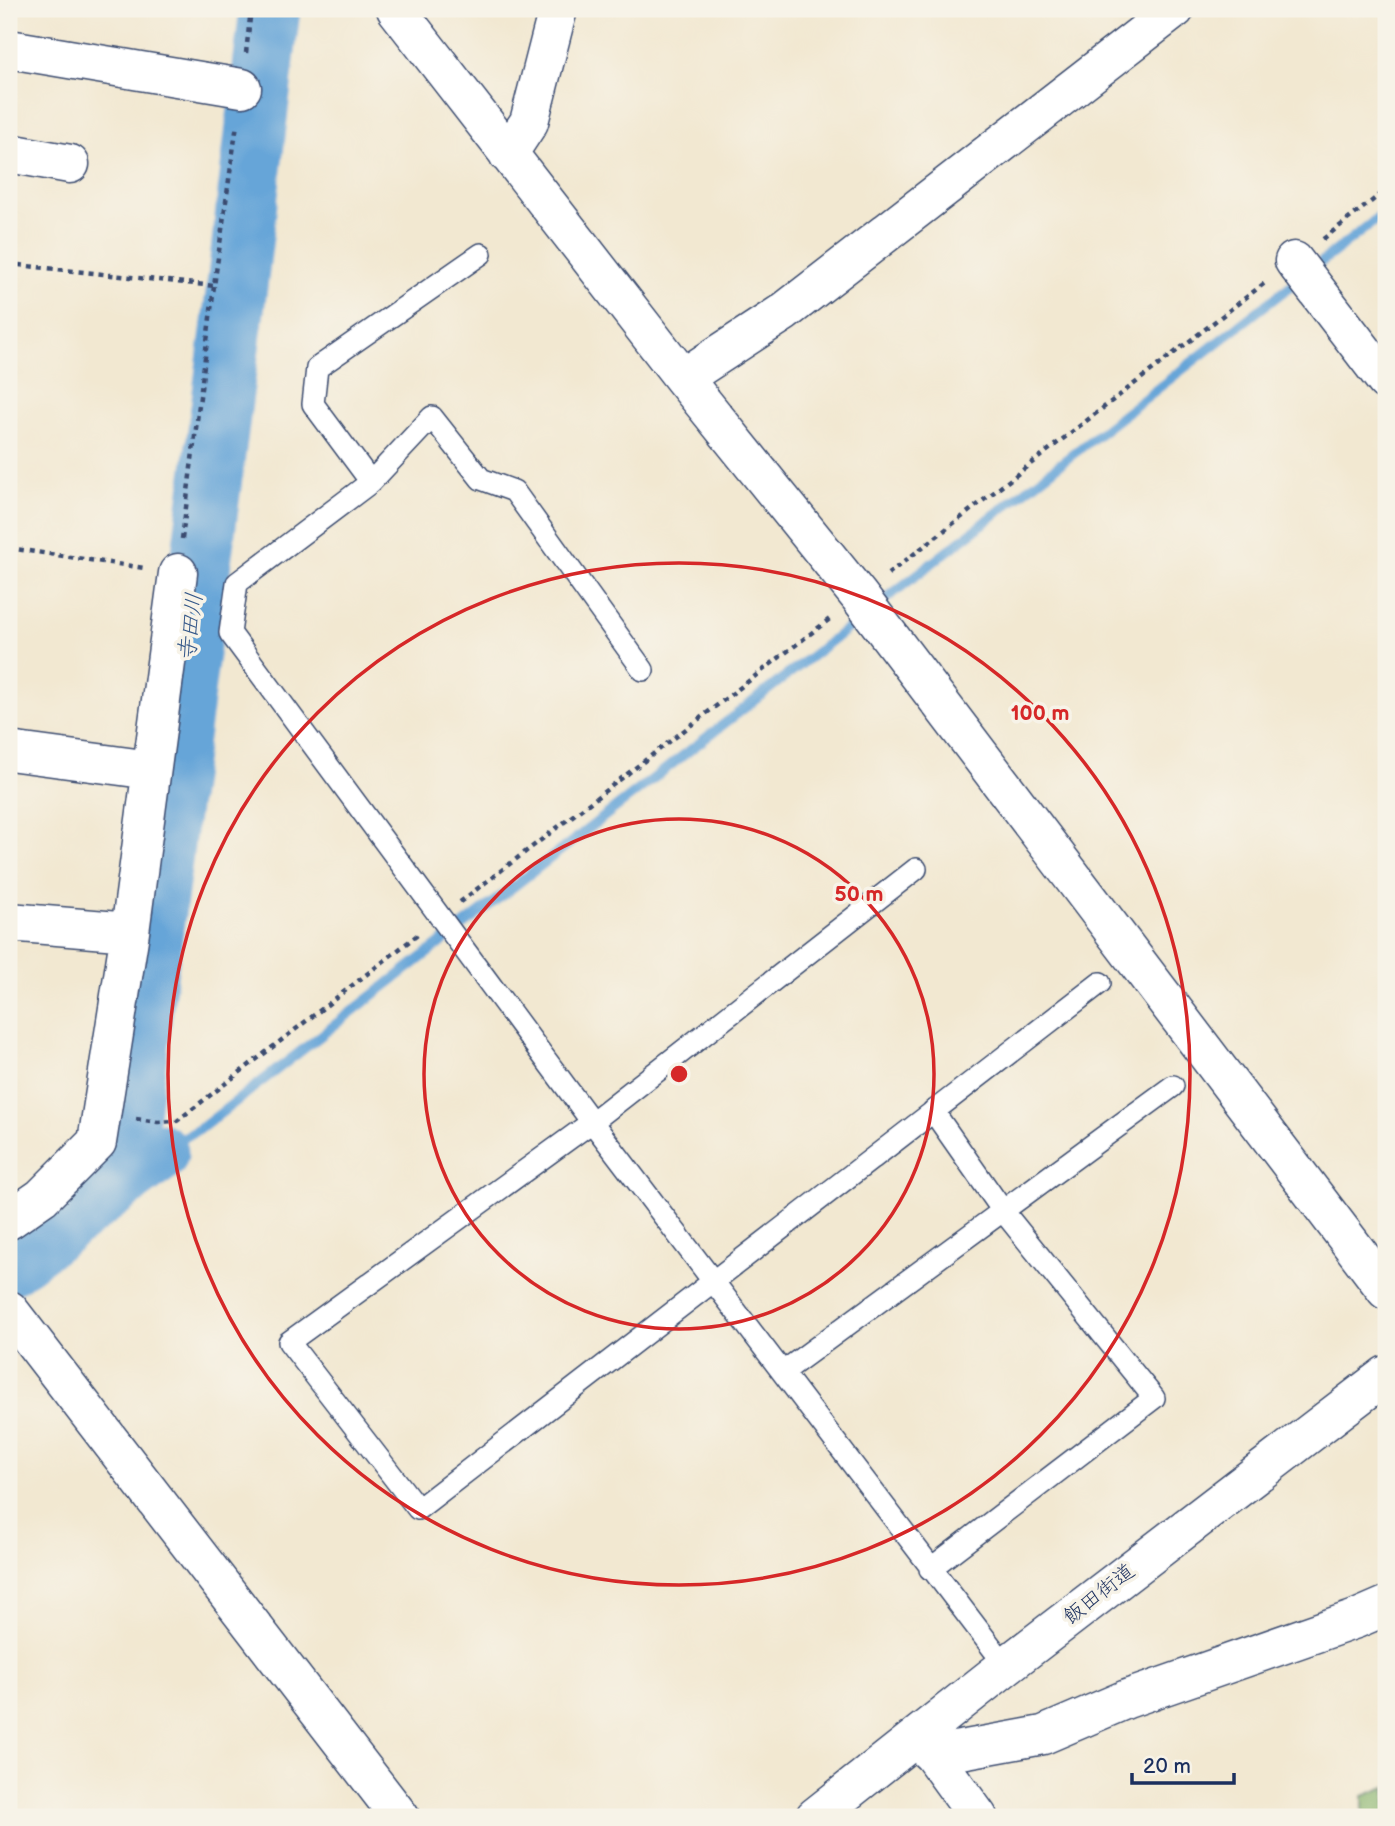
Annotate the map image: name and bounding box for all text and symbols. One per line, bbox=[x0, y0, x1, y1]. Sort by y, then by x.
water label: 寺田川 bbox=[173, 591, 209, 663]
text: 100 m bbox=[1011, 701, 1069, 726]
text: 50 m bbox=[835, 882, 883, 907]
centre of rings bbox=[667, 1062, 691, 1086]
street label: 飯田街道 bbox=[1058, 1558, 1140, 1630]
scale bar bbox=[1132, 1742, 1234, 1786]
text: 20 m bbox=[1143, 1754, 1191, 1779]

